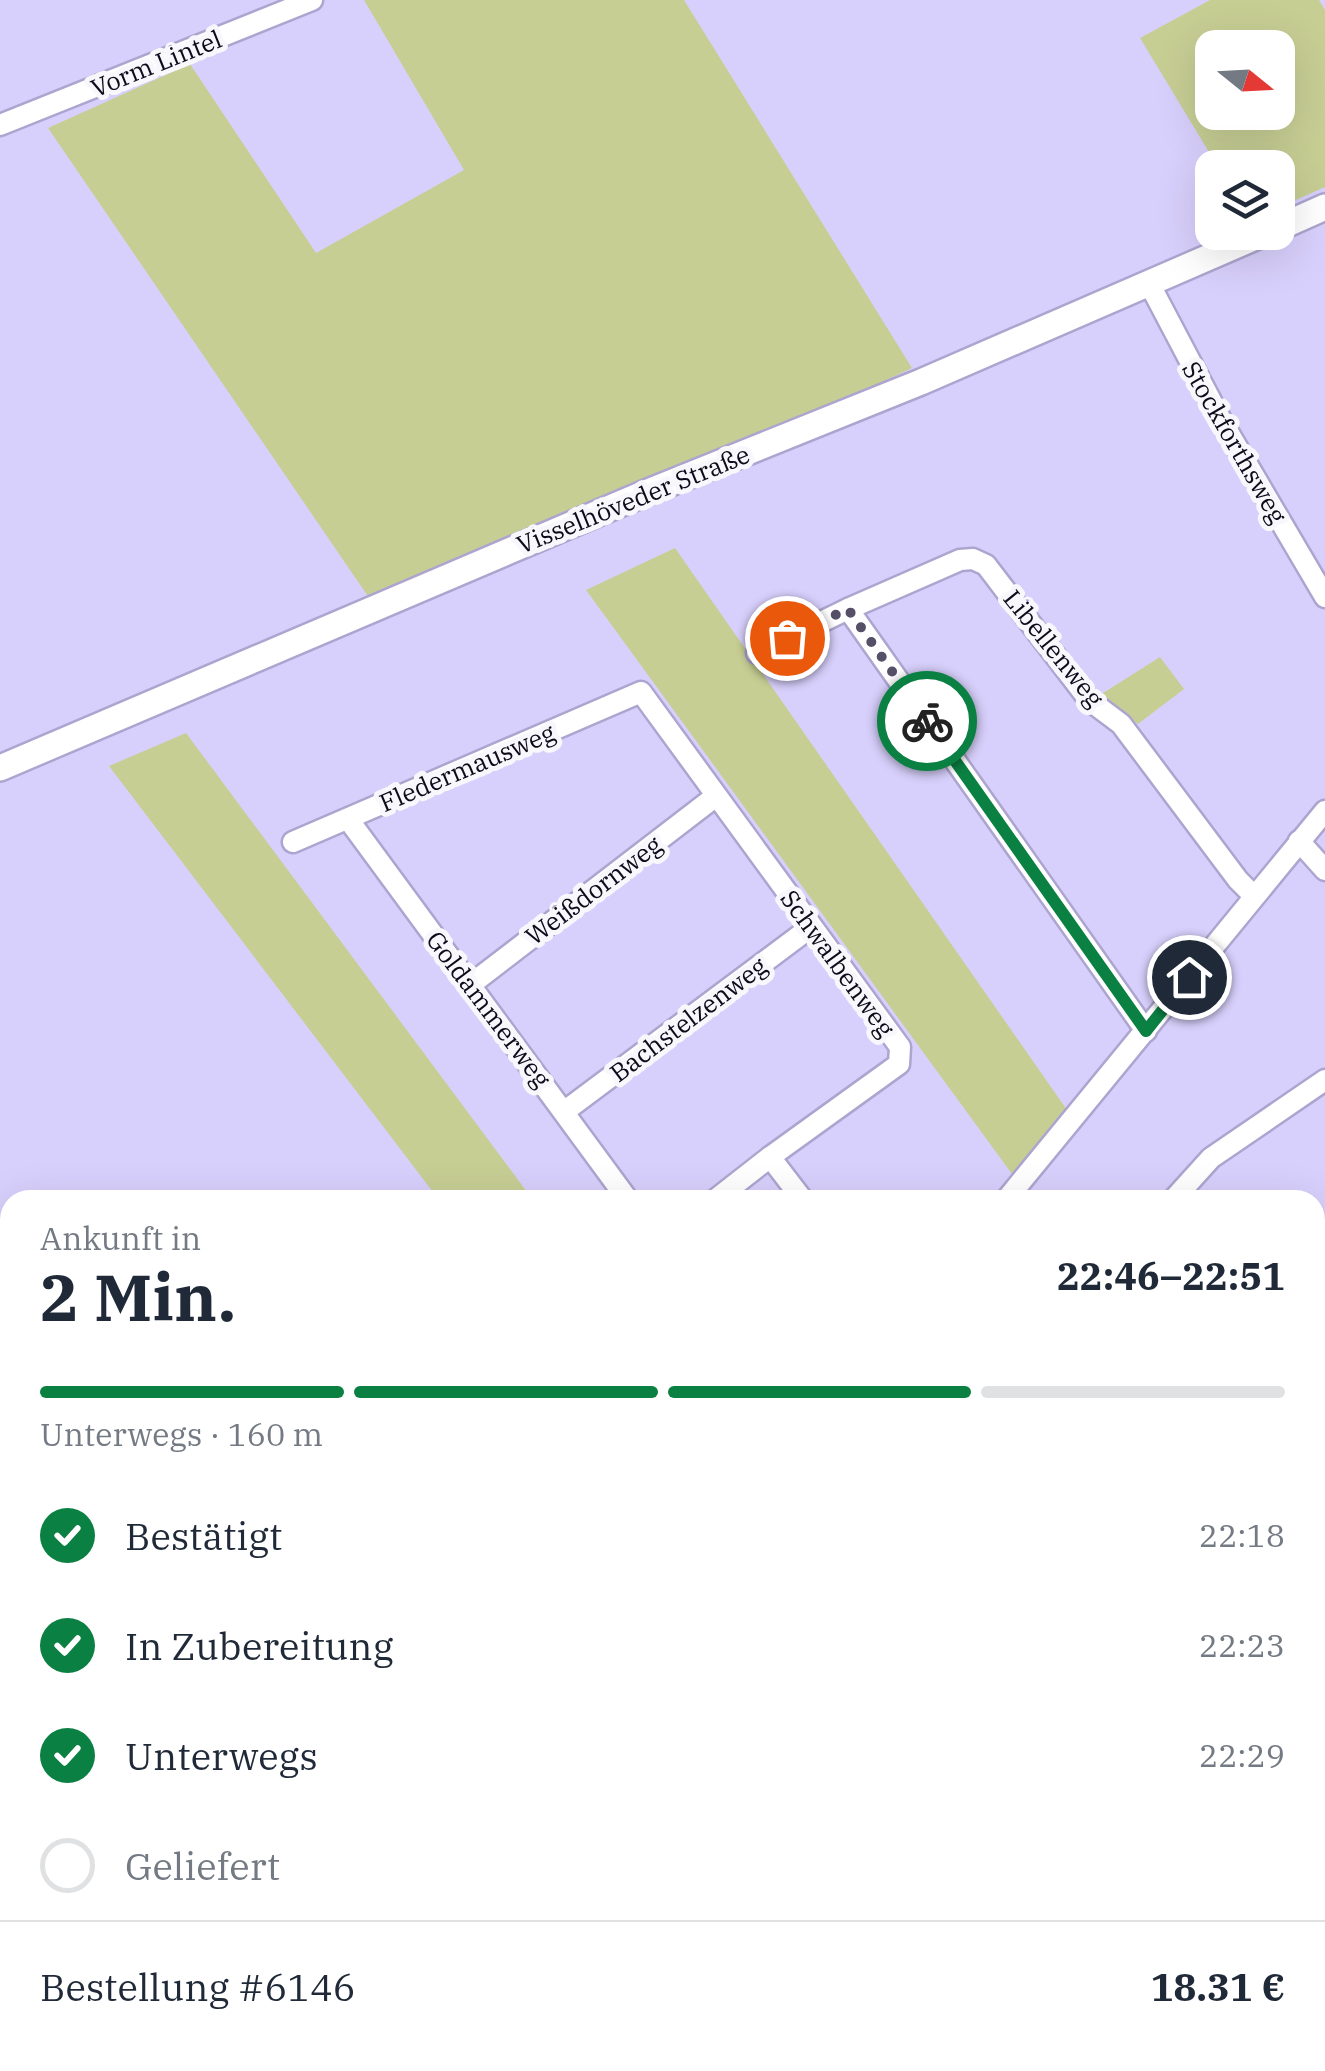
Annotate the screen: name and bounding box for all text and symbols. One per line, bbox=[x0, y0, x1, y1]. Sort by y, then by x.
street label: Vorm Lintel bbox=[86, 22, 226, 104]
north arrow bbox=[1195, 30, 1295, 130]
map controls bbox=[1195, 30, 1295, 250]
button: layers bbox=[1195, 150, 1295, 250]
street label: Stockforthsweg bbox=[1175, 355, 1295, 529]
street label: Visselhöveder Straße bbox=[512, 437, 754, 561]
street label: Libellenweg bbox=[997, 583, 1112, 714]
pin bbox=[745, 596, 830, 681]
icon: bag bbox=[760, 611, 815, 666]
courier bbox=[877, 671, 977, 771]
icon: bike bbox=[900, 694, 955, 749]
street label: Fledermausweg bbox=[374, 715, 560, 819]
street label: Weißdornweg bbox=[518, 828, 668, 952]
street label: Schwalbenweg bbox=[774, 883, 903, 1043]
street label: Goldammerweg bbox=[419, 924, 559, 1094]
pin bbox=[1147, 935, 1232, 1020]
street label: Bachstelzenweg bbox=[603, 949, 774, 1089]
icon: home bbox=[1162, 950, 1217, 1005]
text: Ankunft in bbox=[40, 1217, 201, 1259]
text: 22:46–22:51 bbox=[1057, 1251, 1285, 1300]
text: 2 Min. bbox=[40, 1254, 236, 1339]
text: Unterwegs · 160 m bbox=[40, 1413, 323, 1455]
icon: check bbox=[40, 1508, 95, 1563]
text: Bestätigt bbox=[125, 1511, 282, 1560]
text: 22:18 bbox=[1199, 1514, 1285, 1556]
icon: check bbox=[40, 1618, 95, 1673]
text: In Zubereitung bbox=[125, 1621, 393, 1670]
text: 22:23 bbox=[1199, 1624, 1285, 1666]
icon: check bbox=[40, 1728, 95, 1783]
text: Unterwegs bbox=[125, 1731, 318, 1780]
text: 22:29 bbox=[1199, 1734, 1285, 1776]
text: Geliefert bbox=[125, 1841, 280, 1890]
text: Bestellung #6146 bbox=[40, 1962, 356, 2011]
text: 18.31 € bbox=[1151, 1962, 1285, 2011]

